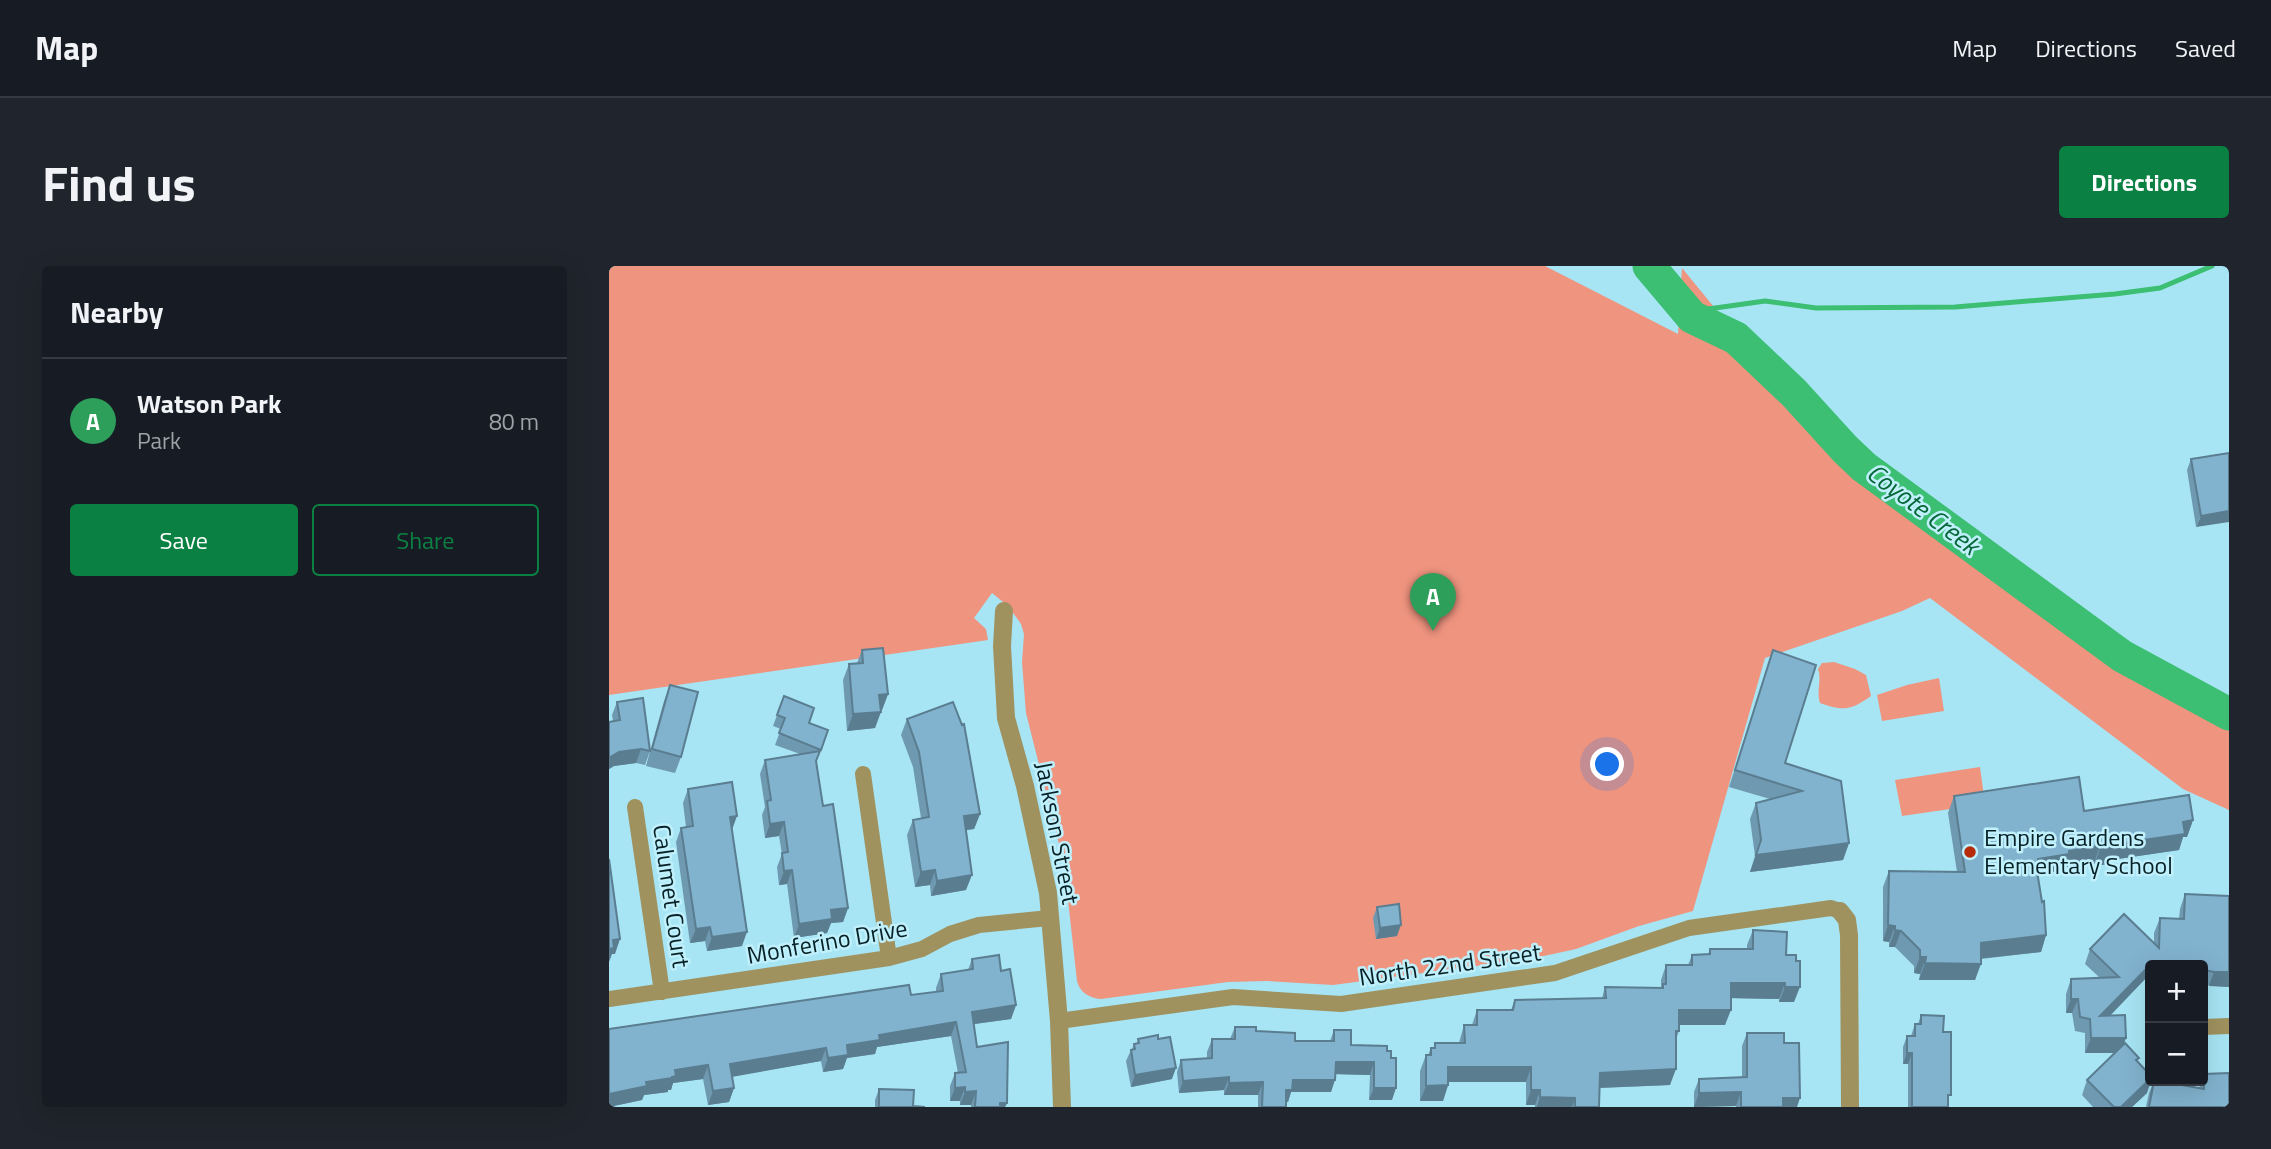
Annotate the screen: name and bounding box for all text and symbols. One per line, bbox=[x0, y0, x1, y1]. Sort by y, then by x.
text: Map bbox=[35, 23, 98, 73]
text: Map bbox=[1952, 30, 1997, 66]
text: Directions bbox=[2035, 30, 2137, 66]
text: Saved bbox=[2175, 30, 2236, 66]
text: Find us bbox=[42, 145, 196, 220]
button: Directions bbox=[2059, 146, 2229, 218]
text: Nearby bbox=[70, 289, 163, 335]
text: Watson Park bbox=[137, 384, 281, 423]
text: A bbox=[86, 404, 100, 439]
text: 80 m bbox=[489, 404, 539, 439]
text: Park bbox=[137, 423, 181, 458]
water label: Coyote Creek bbox=[1859, 453, 1991, 566]
button: Save bbox=[70, 504, 298, 576]
button: Share bbox=[312, 504, 539, 576]
pin: A bbox=[1410, 573, 1456, 631]
your location bbox=[1590, 747, 1624, 781]
street label: Jackson Street bbox=[1026, 758, 1090, 908]
place label: Empire Gardens Elementary School bbox=[1984, 819, 2173, 883]
street label: Calumet Court bbox=[644, 822, 700, 970]
marker: Empire Gardens Elementary School bbox=[1962, 844, 1978, 860]
street label: Monferino Drive bbox=[744, 909, 910, 973]
street label: North 22nd Street bbox=[1357, 933, 1544, 995]
map controls bbox=[2145, 960, 2208, 1086]
button: + bbox=[2145, 960, 2208, 1023]
button: − bbox=[2145, 1023, 2208, 1086]

